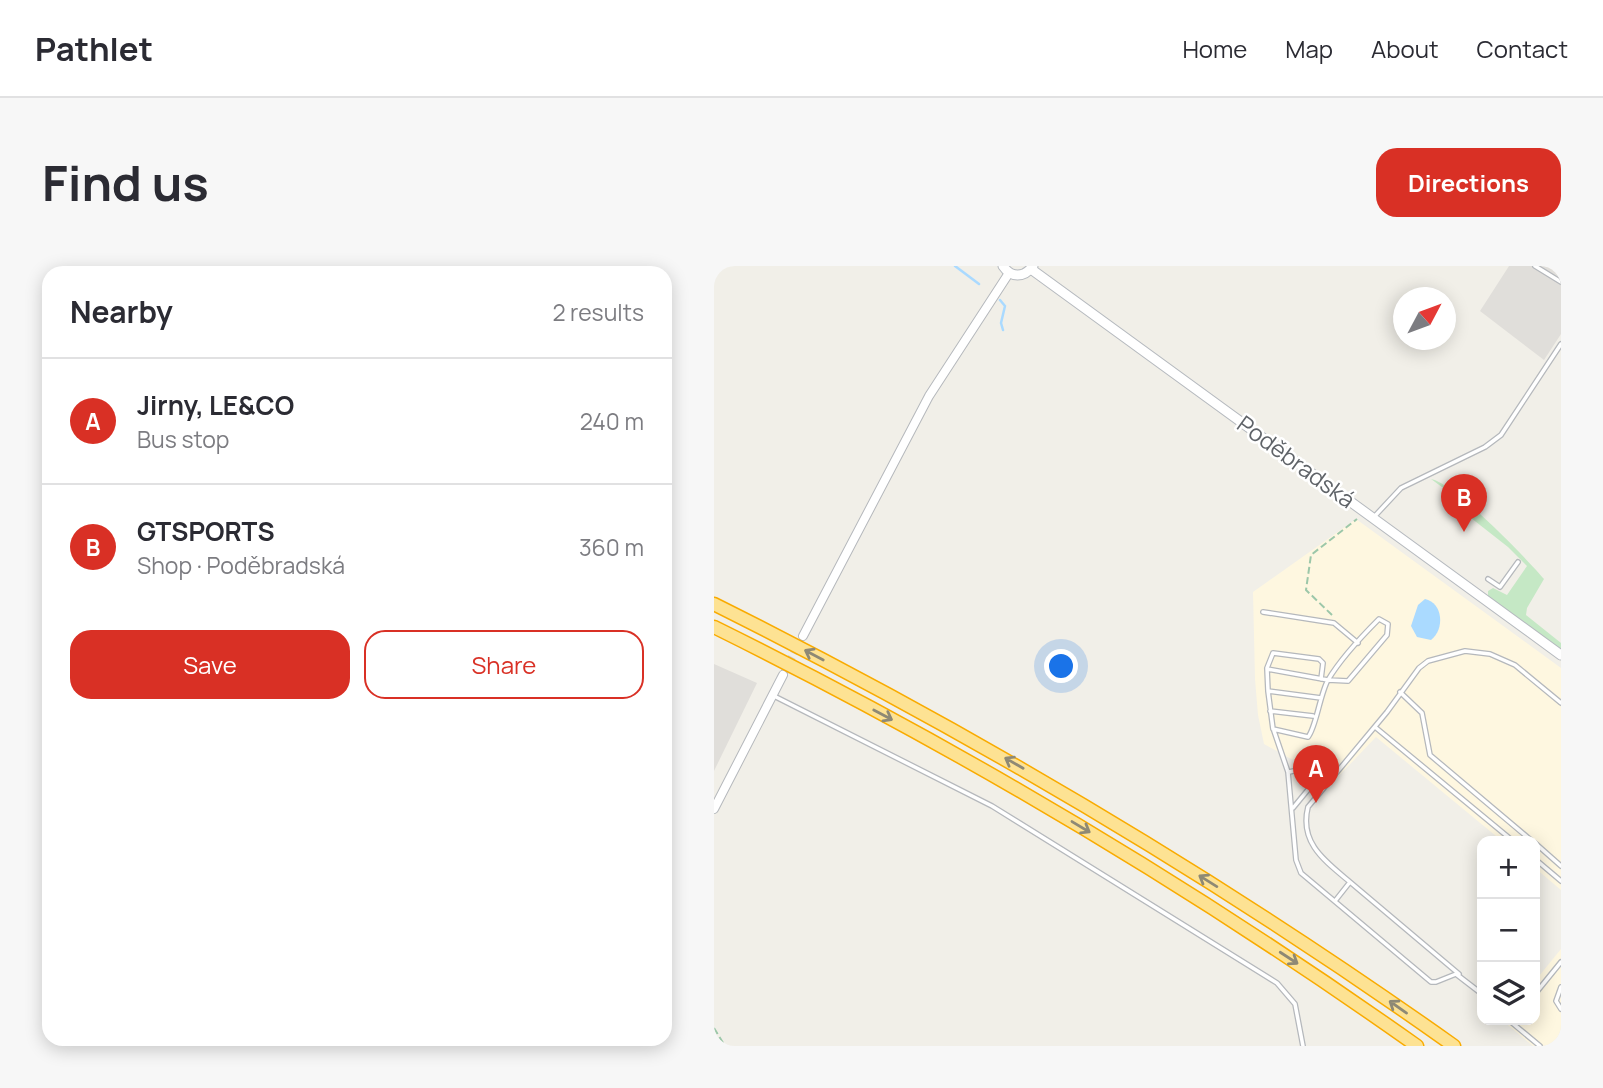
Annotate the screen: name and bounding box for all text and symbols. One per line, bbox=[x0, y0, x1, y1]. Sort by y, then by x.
text: Pathlet bbox=[35, 26, 153, 71]
text: Home bbox=[1182, 32, 1247, 65]
text: Map bbox=[1285, 32, 1333, 65]
text: About bbox=[1371, 32, 1439, 65]
text: Contact bbox=[1477, 32, 1568, 65]
button: Directions bbox=[1376, 148, 1561, 217]
text: Find us bbox=[42, 149, 209, 216]
north arrow bbox=[1393, 287, 1456, 350]
text: Nearby bbox=[70, 291, 173, 332]
text: 2 results bbox=[552, 296, 644, 328]
text: Jirny, LE&CO bbox=[137, 387, 294, 423]
text: A bbox=[85, 405, 101, 437]
text: 240 m bbox=[580, 405, 644, 437]
street label: Poděbradská bbox=[1231, 408, 1362, 515]
text: Bus stop bbox=[137, 423, 229, 455]
pin: B bbox=[1441, 474, 1487, 532]
text: GTSPORTS bbox=[137, 513, 275, 549]
text: B bbox=[86, 531, 100, 563]
text: 360 m bbox=[579, 531, 644, 563]
text: Shop · Poděbradská bbox=[137, 549, 345, 581]
button: Save bbox=[70, 630, 350, 699]
button: Share bbox=[364, 630, 644, 699]
one-way arrow bbox=[804, 647, 825, 661]
your location bbox=[1044, 649, 1078, 683]
one-way arrow bbox=[872, 709, 893, 722]
pin: A bbox=[1293, 745, 1339, 803]
one-way arrow bbox=[1004, 756, 1024, 770]
one-way arrow bbox=[1071, 820, 1091, 834]
map controls bbox=[1477, 836, 1540, 1025]
button: + bbox=[1477, 836, 1540, 899]
one-way arrow bbox=[1199, 873, 1219, 887]
button: − bbox=[1477, 899, 1540, 962]
one-way arrow bbox=[1279, 951, 1298, 966]
button: layers bbox=[1477, 962, 1540, 1025]
one-way arrow bbox=[1389, 1000, 1408, 1014]

